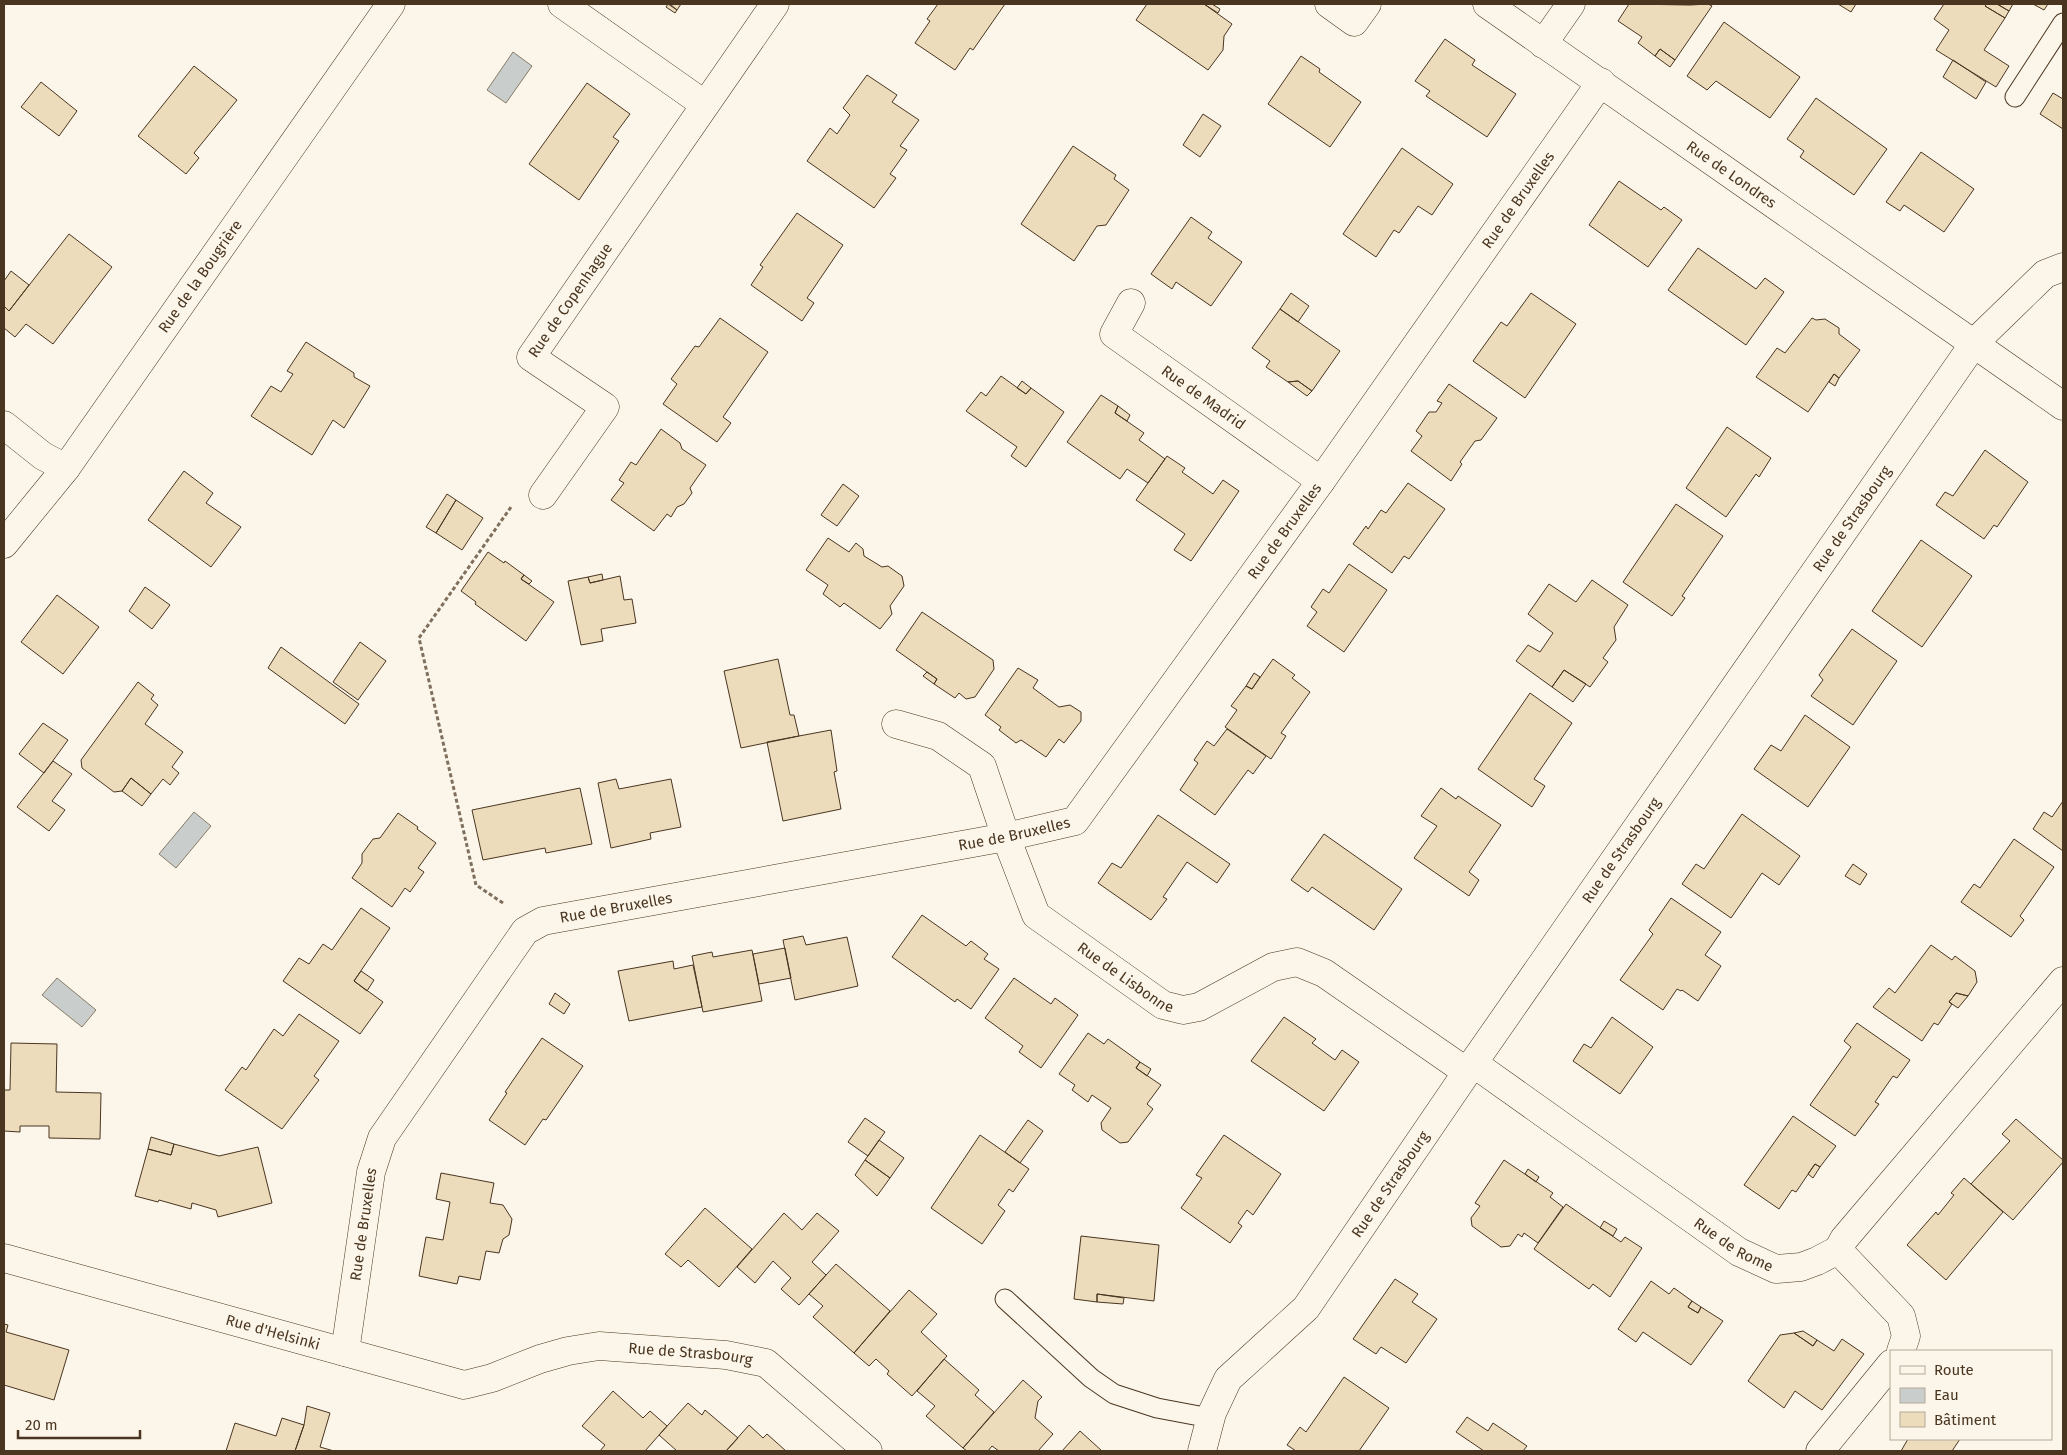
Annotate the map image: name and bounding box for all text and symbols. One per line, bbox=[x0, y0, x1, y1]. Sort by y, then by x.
street label: Rue de Londres bbox=[1683, 137, 1780, 212]
street label: Rue de Bruxelles bbox=[1478, 148, 1558, 252]
street label: Rue de la Bougrière bbox=[154, 216, 246, 336]
street label: Rue de Copenhague bbox=[524, 239, 616, 361]
street label: Rue de Madrid bbox=[1158, 361, 1249, 433]
street label: Rue de Strasbourg bbox=[1809, 462, 1895, 575]
street label: Rue de Bruxelles bbox=[1244, 480, 1325, 583]
street label: Rue de Strasbourg bbox=[1578, 794, 1664, 907]
street label: Rue de Bruxelles bbox=[957, 813, 1072, 854]
street label: Rue de Bruxelles bbox=[558, 889, 674, 927]
street label: Rue de Lisbonne bbox=[1074, 938, 1175, 1016]
street label: Rue de Strasbourg bbox=[1348, 1128, 1433, 1241]
street label: Rue de Bruxelles bbox=[346, 1165, 381, 1282]
street label: Rue de Rome bbox=[1690, 1214, 1776, 1275]
street label: Rue d'Helsinki bbox=[224, 1311, 322, 1354]
street label: Rue de Strasbourg bbox=[628, 1339, 754, 1369]
legend bbox=[1890, 1350, 2052, 1440]
text: Route bbox=[1934, 1361, 1974, 1379]
text: Eau bbox=[1934, 1386, 1959, 1404]
scale bar bbox=[18, 1408, 140, 1440]
text: Bâtiment bbox=[1934, 1411, 1997, 1429]
text: 20 m bbox=[25, 1416, 58, 1434]

